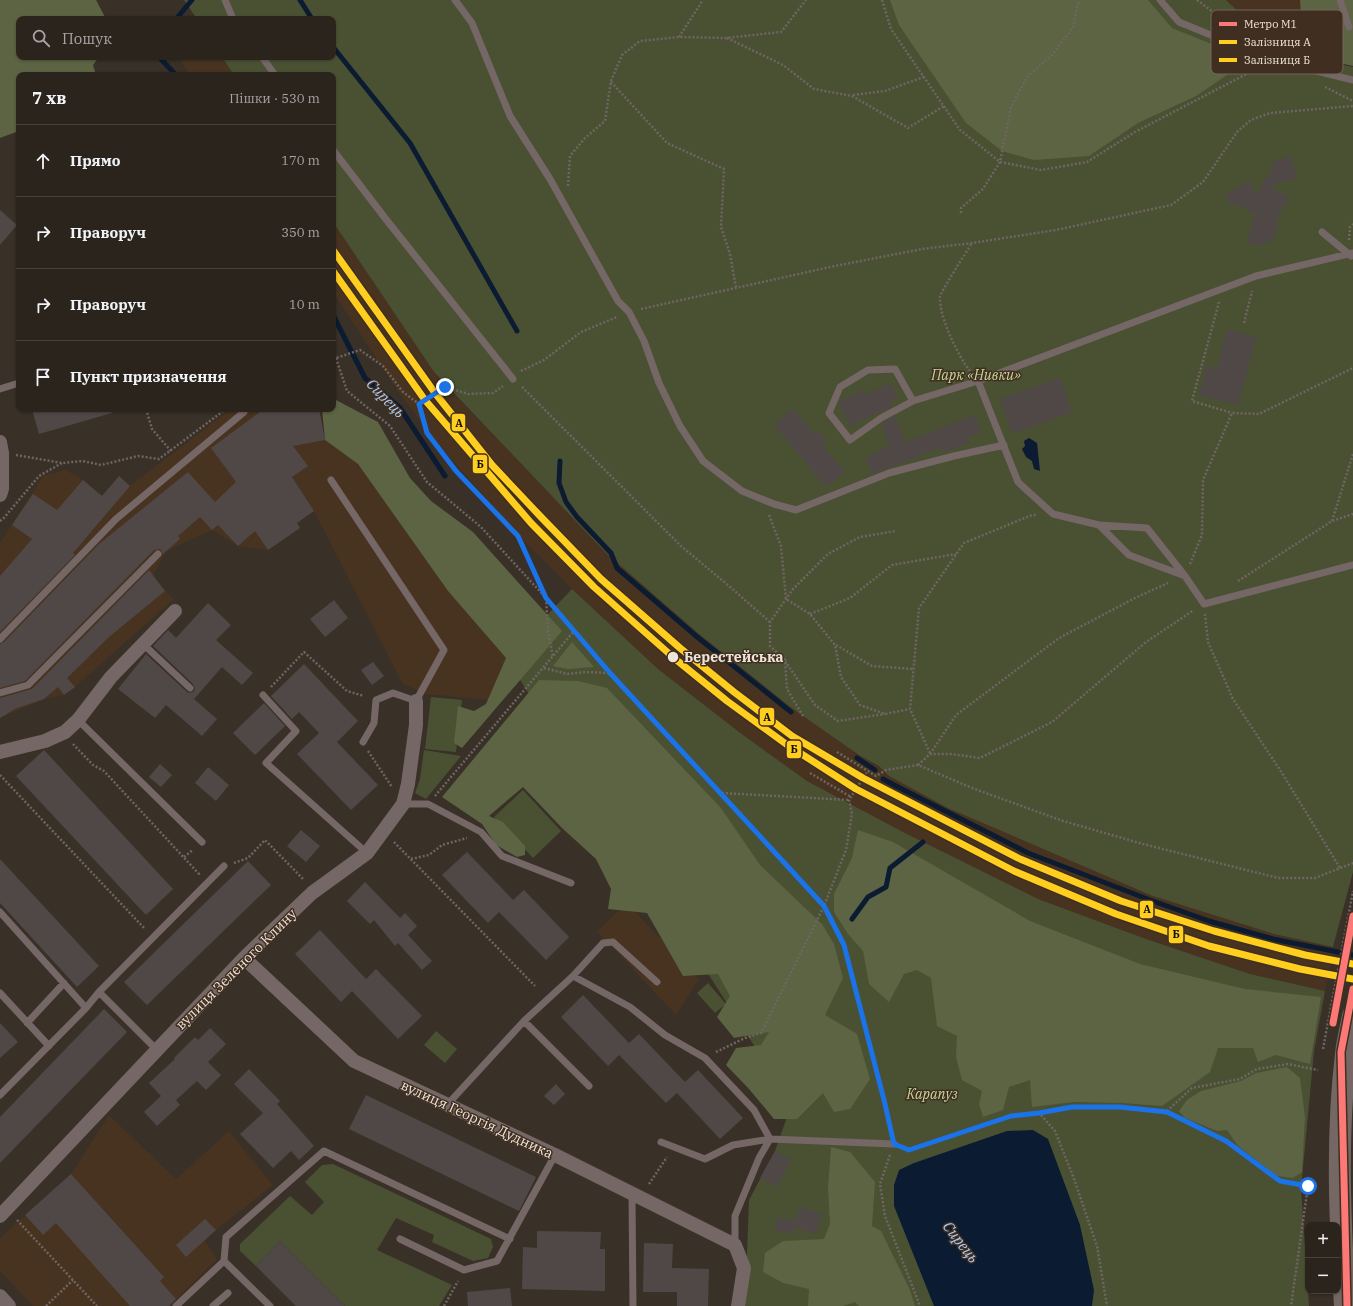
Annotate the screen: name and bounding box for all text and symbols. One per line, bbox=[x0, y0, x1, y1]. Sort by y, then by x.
legend bbox=[1211, 10, 1343, 74]
search box bbox=[16, 16, 336, 60]
text: Метро M1 bbox=[1244, 17, 1297, 31]
icon: search bbox=[30, 27, 52, 49]
text: Пошук bbox=[62, 29, 112, 48]
text: Залізниця A bbox=[1244, 35, 1311, 49]
text: Залізниця Б bbox=[1244, 53, 1310, 67]
text: 7 хв bbox=[32, 87, 66, 109]
text: Пішки · 530 m bbox=[229, 90, 320, 107]
icon: ahead bbox=[32, 150, 54, 172]
text: Прямо bbox=[70, 151, 121, 170]
text: 170 m bbox=[281, 152, 320, 169]
icon: right bbox=[32, 222, 54, 244]
text: Праворуч bbox=[70, 223, 146, 242]
text: 350 m bbox=[281, 224, 320, 241]
icon: right bbox=[32, 294, 54, 316]
text: Праворуч bbox=[70, 295, 146, 314]
text: 10 m bbox=[289, 296, 320, 313]
icon: arrive bbox=[32, 366, 54, 388]
park label: Парк «Нивки» bbox=[930, 366, 1021, 384]
text: Пункт призначення bbox=[70, 367, 227, 386]
water label: Сирець bbox=[363, 374, 409, 422]
route end bbox=[436, 378, 454, 396]
line badge: A bbox=[451, 413, 466, 432]
text: A bbox=[455, 416, 463, 430]
line badge: Б bbox=[472, 454, 488, 474]
text: Б bbox=[476, 457, 484, 471]
place label: Берестейська bbox=[684, 648, 784, 666]
marker: Берестейська bbox=[666, 650, 680, 664]
line badge: A bbox=[759, 707, 775, 726]
text: A bbox=[763, 710, 771, 724]
line badge: Б bbox=[786, 740, 802, 759]
text: Б bbox=[790, 742, 798, 756]
line badge: A bbox=[1139, 900, 1154, 919]
text: A bbox=[1143, 902, 1151, 916]
street label: вулиця Зеленого Клину bbox=[172, 904, 301, 1033]
line badge: Б bbox=[1168, 925, 1184, 944]
text: Б bbox=[1172, 927, 1180, 941]
street label: вулиця Георгія Дудника bbox=[398, 1076, 556, 1162]
park label: Карапуз bbox=[905, 1085, 958, 1103]
route start bbox=[1299, 1177, 1317, 1195]
water label: Сирець bbox=[939, 1217, 983, 1267]
map controls bbox=[1305, 1222, 1341, 1294]
button: + bbox=[1305, 1222, 1341, 1258]
button: − bbox=[1305, 1258, 1341, 1294]

